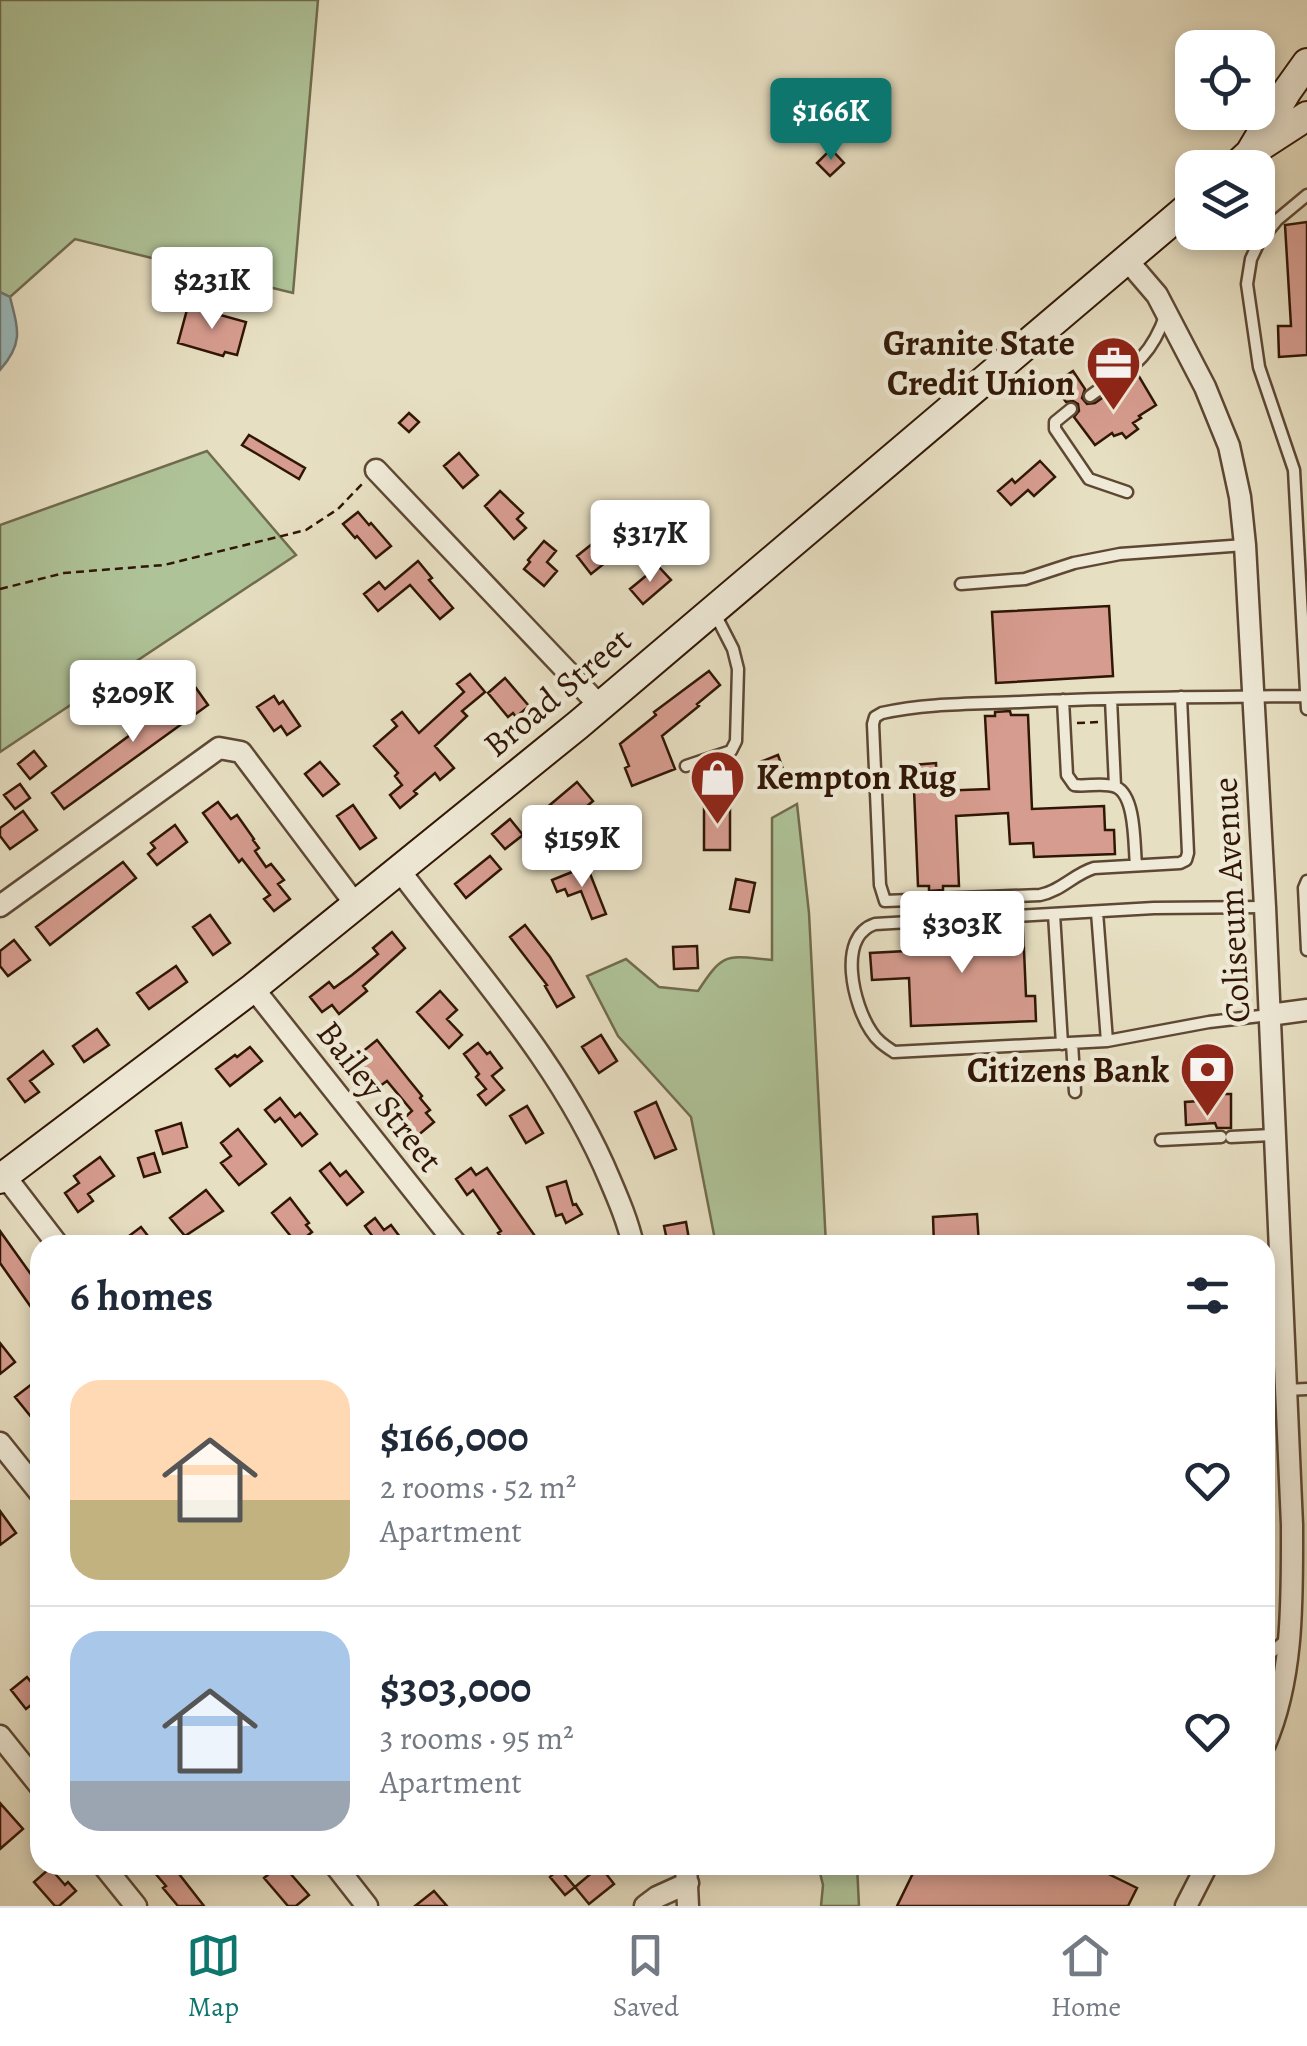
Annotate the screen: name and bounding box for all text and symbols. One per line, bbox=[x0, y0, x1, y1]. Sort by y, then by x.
map controls bbox=[1175, 30, 1275, 250]
button: locate bbox=[1175, 30, 1275, 130]
pin: $166K bbox=[761, 78, 901, 163]
text: $166K bbox=[792, 88, 870, 132]
button: layers bbox=[1175, 150, 1275, 250]
pin: $231K bbox=[142, 247, 282, 332]
text: $231K bbox=[174, 257, 250, 301]
place label: Granite State Credit Union bbox=[883, 319, 1075, 407]
office icon: Granite State Credit Union bbox=[1084, 333, 1144, 412]
pin: $317K bbox=[580, 500, 720, 585]
text: $317K bbox=[613, 510, 687, 554]
street label: Broad Street bbox=[473, 616, 641, 768]
pin: $209K bbox=[63, 660, 203, 745]
text: $209K bbox=[92, 670, 174, 714]
shop icon: Kempton Rug bbox=[687, 747, 747, 826]
place label: Kempton Rug bbox=[756, 753, 956, 801]
street label: Coliseum Avenue bbox=[1201, 776, 1261, 1024]
pin: $159K bbox=[512, 805, 652, 890]
text: $159K bbox=[544, 815, 620, 859]
pin: $303K bbox=[892, 891, 1032, 976]
text: $303K bbox=[922, 901, 1002, 945]
street label: Bailey Street bbox=[306, 1010, 454, 1182]
bank icon: Citizens Bank bbox=[1178, 1040, 1238, 1119]
place label: Citizens Bank bbox=[967, 1046, 1169, 1094]
text: 6 homes bbox=[70, 1267, 213, 1324]
icon: filters bbox=[1180, 1268, 1235, 1323]
text: $166,000 bbox=[380, 1408, 529, 1465]
icon: home bbox=[150, 1420, 270, 1540]
icon: heart bbox=[1180, 1453, 1235, 1508]
text: 2 rooms · 52 m² bbox=[380, 1465, 576, 1509]
text: Apartment bbox=[380, 1509, 522, 1553]
text: $303,000 bbox=[380, 1659, 532, 1716]
icon: home bbox=[150, 1671, 270, 1791]
icon: heart bbox=[1180, 1704, 1235, 1759]
text: 3 rooms · 95 m² bbox=[380, 1716, 574, 1760]
text: Apartment bbox=[380, 1760, 522, 1804]
tab: Map bbox=[186, 1928, 241, 2026]
tab: Saved bbox=[613, 1928, 679, 2026]
tab: Home bbox=[1051, 1928, 1121, 2026]

